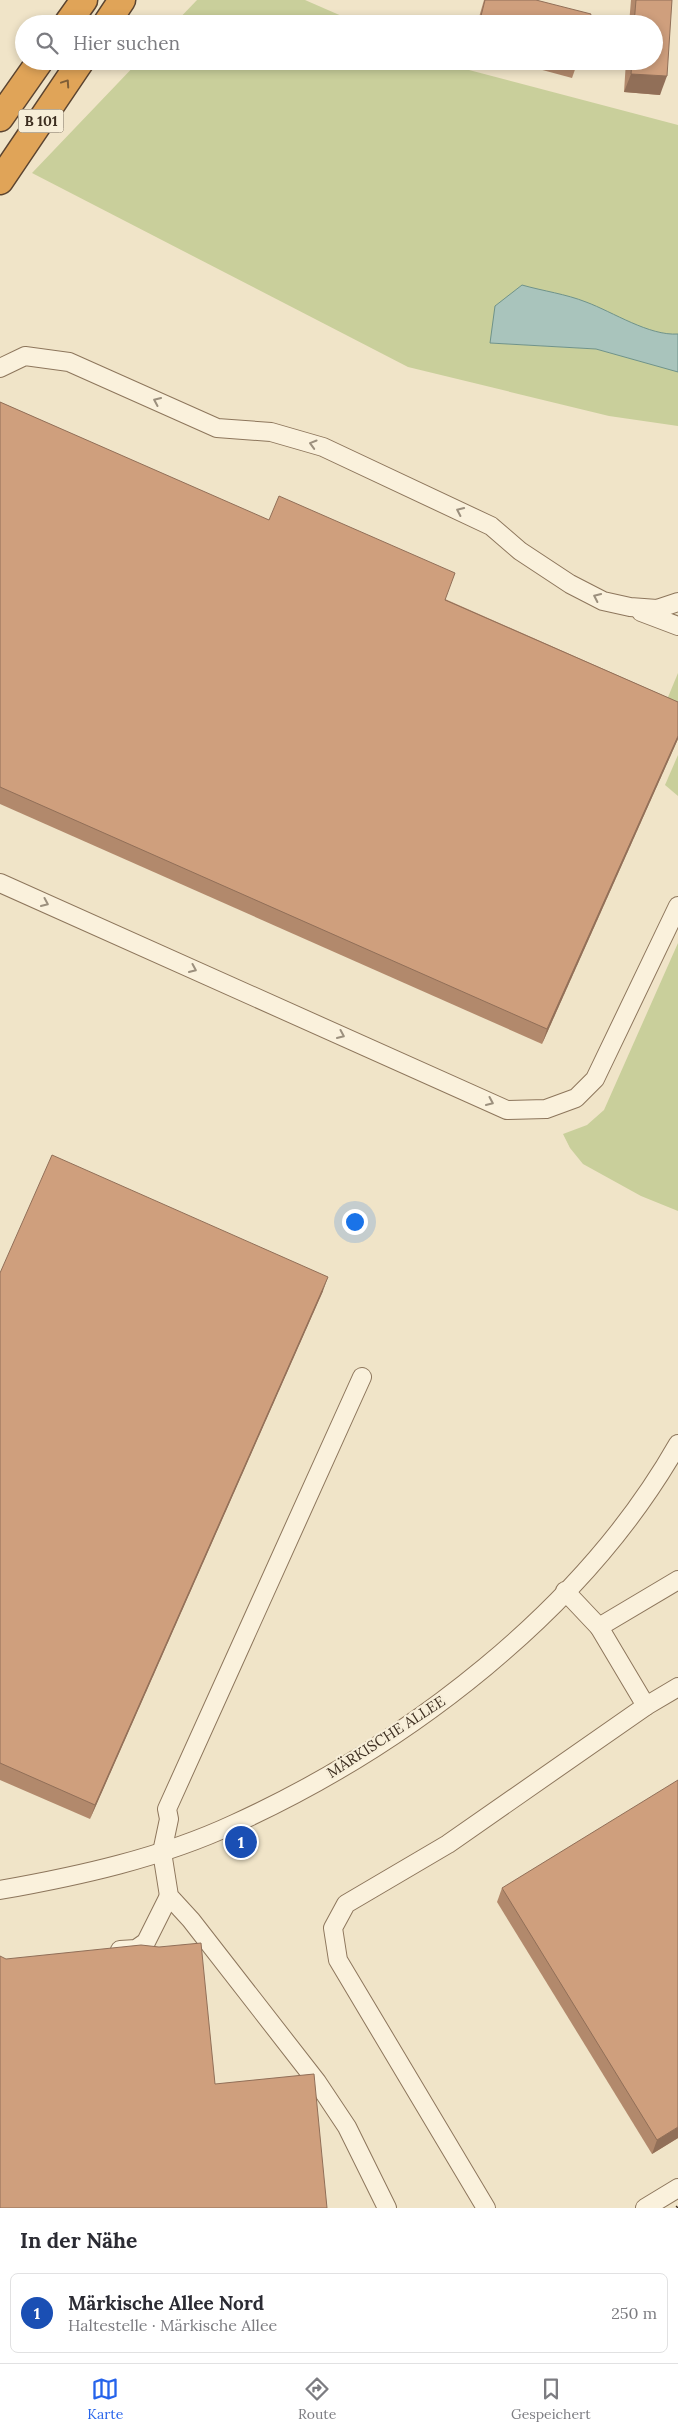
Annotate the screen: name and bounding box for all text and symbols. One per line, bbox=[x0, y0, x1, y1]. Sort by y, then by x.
search box bbox=[15, 15, 663, 70]
icon: search bbox=[33, 29, 61, 57]
text: Hier suchen bbox=[73, 31, 180, 55]
one-way arrow bbox=[60, 79, 70, 88]
road number: B 101 bbox=[18, 110, 64, 132]
one-way arrow bbox=[153, 397, 162, 408]
one-way arrow bbox=[309, 440, 317, 450]
one-way arrow bbox=[456, 507, 465, 518]
one-way arrow bbox=[593, 593, 602, 604]
one-way arrow bbox=[39, 896, 48, 906]
one-way arrow bbox=[188, 963, 197, 973]
one-way arrow bbox=[336, 1029, 345, 1040]
one-way arrow bbox=[485, 1095, 494, 1106]
your location bbox=[342, 1209, 368, 1235]
street label: MÄRKISCHE ALLEE bbox=[323, 1691, 448, 1782]
pin: 1 bbox=[225, 1823, 257, 1861]
text: In der Nähe bbox=[20, 2227, 137, 2254]
text: Märkische Allee Nord bbox=[68, 2291, 264, 2315]
text: 1 bbox=[34, 2303, 40, 2323]
text: 250 m bbox=[611, 2303, 657, 2323]
text: Haltestelle · Märkische Allee bbox=[68, 2315, 277, 2335]
tab: Karte bbox=[87, 2375, 123, 2423]
tab: Route bbox=[298, 2375, 336, 2423]
tab: Gespeichert bbox=[511, 2375, 591, 2423]

